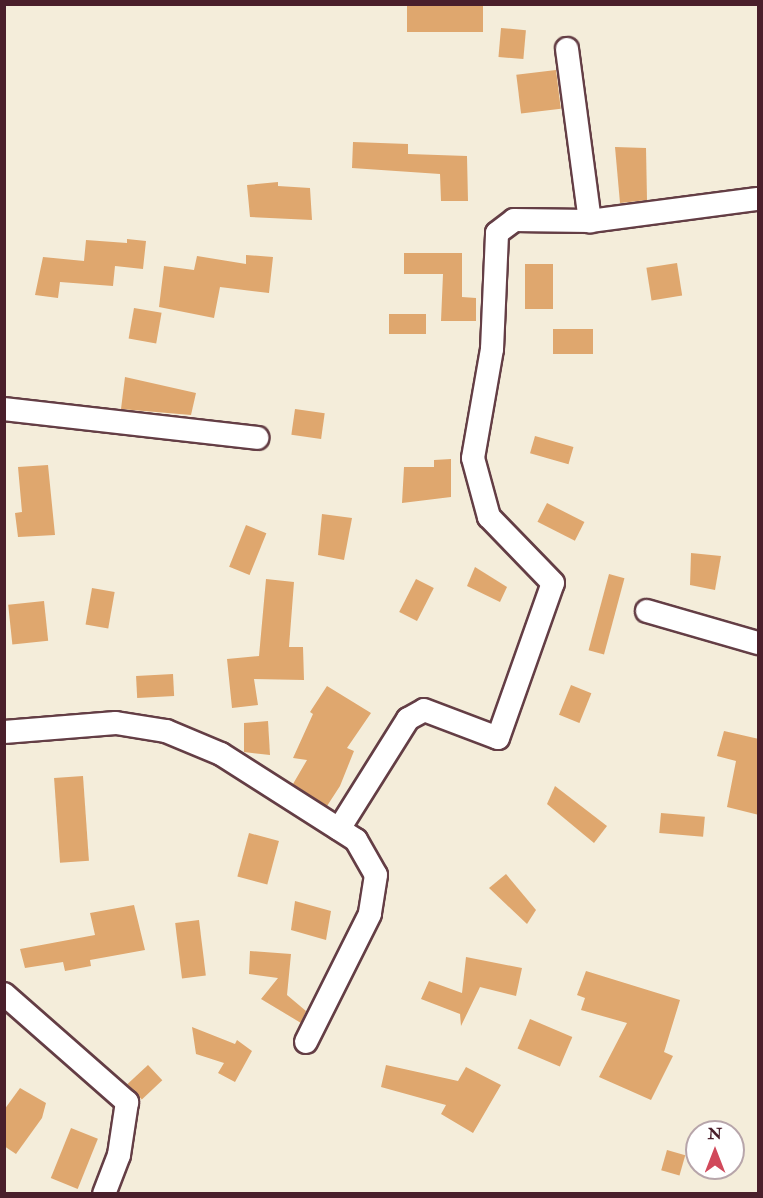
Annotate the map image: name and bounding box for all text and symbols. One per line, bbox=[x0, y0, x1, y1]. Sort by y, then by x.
north arrow bbox=[685, 1120, 745, 1180]
text: N bbox=[708, 1124, 722, 1144]

